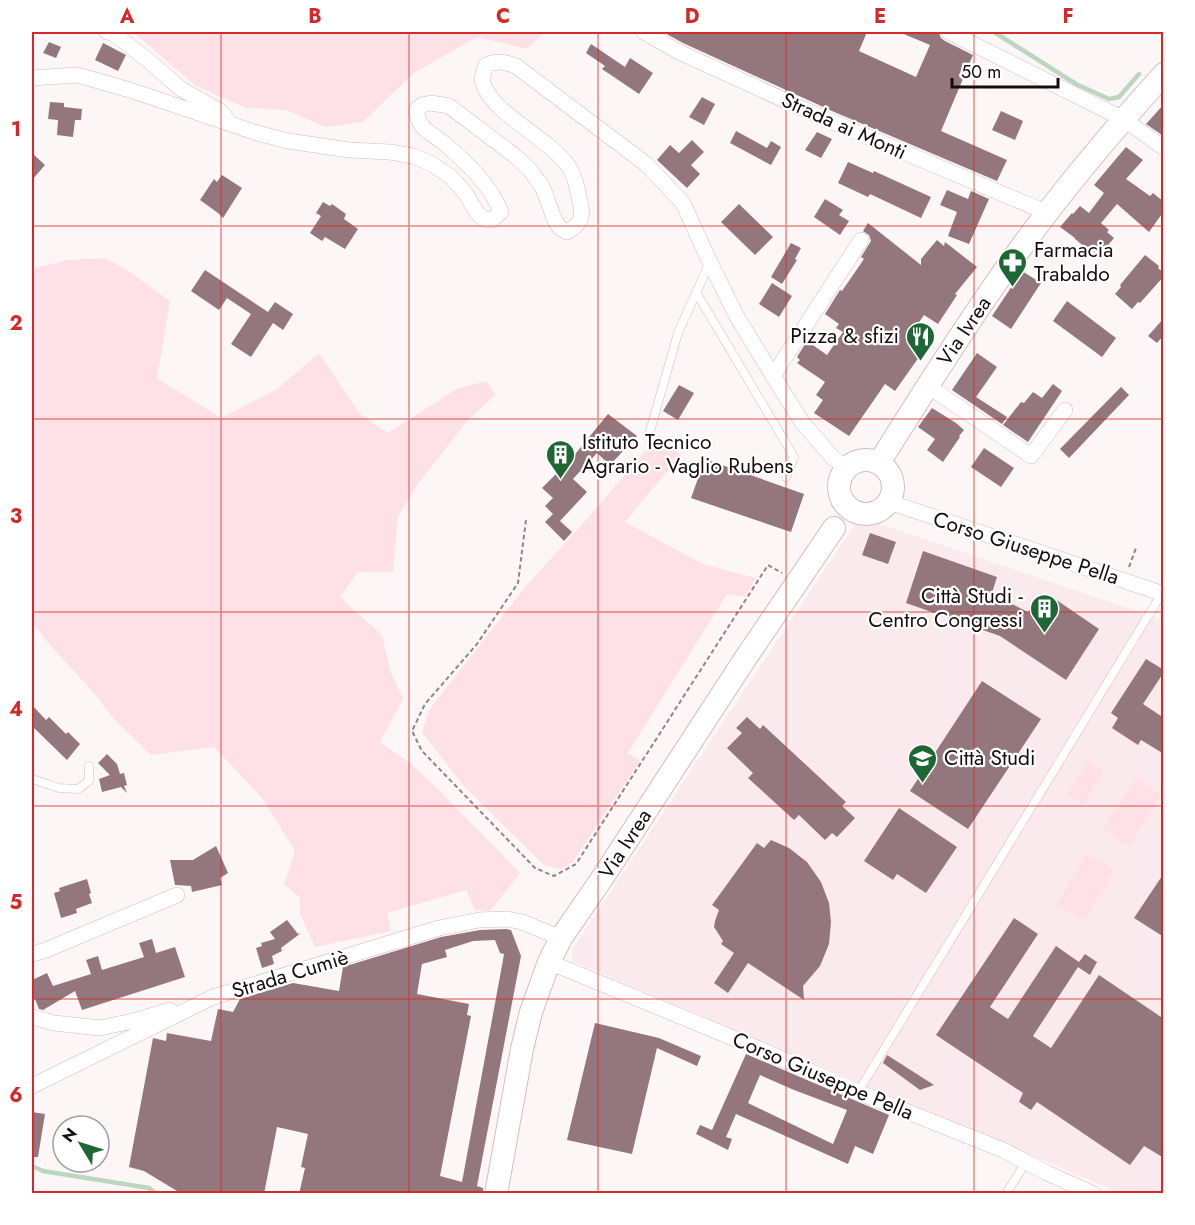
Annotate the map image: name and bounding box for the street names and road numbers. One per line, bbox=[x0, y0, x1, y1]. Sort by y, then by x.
street label: Strada ai Monti bbox=[777, 85, 911, 167]
street label: Via Ivrea bbox=[930, 290, 998, 372]
street label: Corso Giuseppe Pella bbox=[929, 504, 1123, 592]
street label: Via Ivrea bbox=[591, 803, 659, 885]
street label: Strada Cumiè bbox=[228, 942, 352, 1006]
street label: Corso Giuseppe Pella bbox=[728, 1024, 918, 1128]

